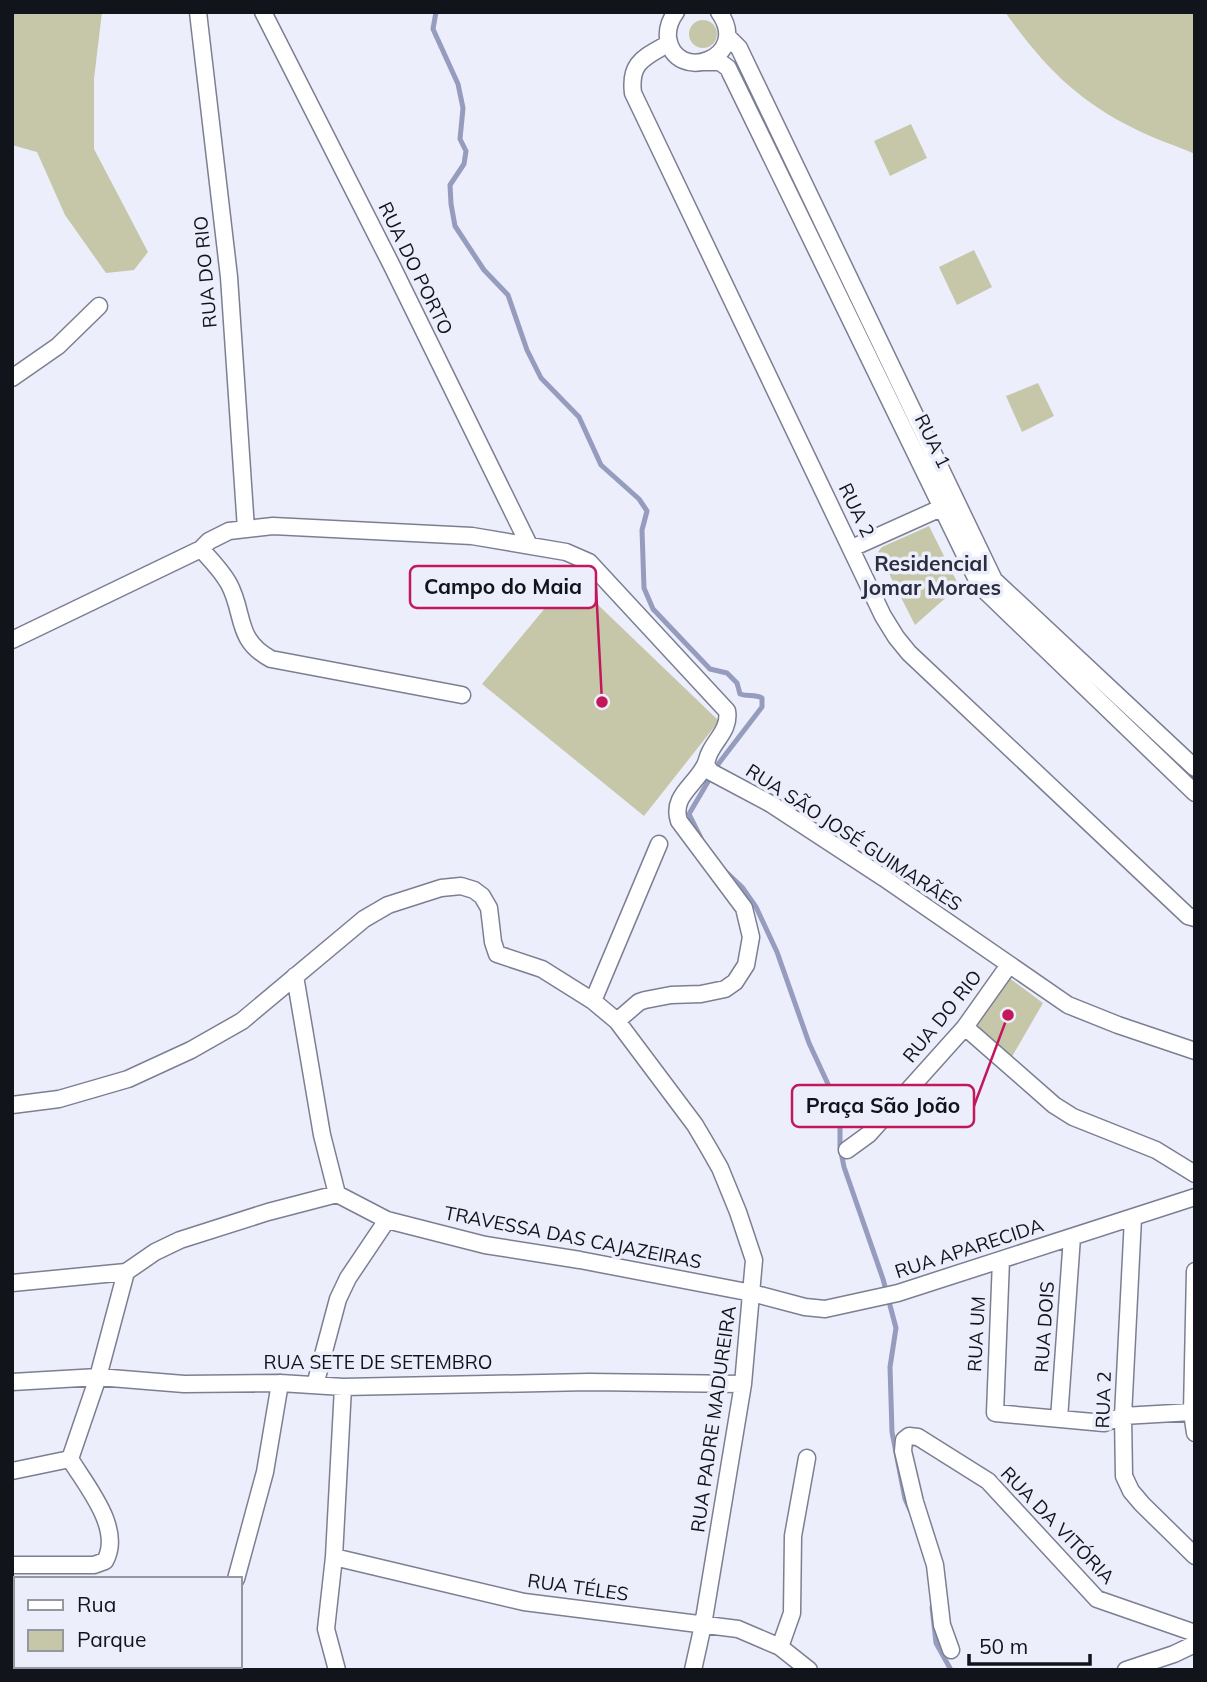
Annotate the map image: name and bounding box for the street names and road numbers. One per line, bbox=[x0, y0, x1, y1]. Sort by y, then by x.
street label: RUA DO PORTO bbox=[374, 198, 458, 338]
street label: RUA DO RIO bbox=[188, 215, 222, 329]
street label: RUA 1 bbox=[910, 410, 956, 472]
street label: RUA 2 bbox=[834, 479, 880, 541]
street label: RUA SÃO JOSÉ GUIMARÃES bbox=[742, 758, 966, 916]
street label: RUA DO RIO bbox=[897, 965, 987, 1067]
street label: TRAVESSA DAS CAJAZEIRAS bbox=[442, 1200, 704, 1274]
street label: RUA APARECIDA bbox=[892, 1213, 1046, 1283]
street label: RUA DOIS bbox=[1029, 1281, 1059, 1373]
street label: RUA UM bbox=[962, 1295, 990, 1373]
street label: RUA PADRE MADUREIRA bbox=[685, 1304, 741, 1534]
street label: RUA SETE DE SETEMBRO bbox=[264, 1350, 492, 1374]
street label: RUA 2 bbox=[1090, 1371, 1116, 1429]
street label: RUA DA VITÓRIA bbox=[996, 1461, 1120, 1589]
street label: RUA TÉLES bbox=[526, 1568, 630, 1606]

